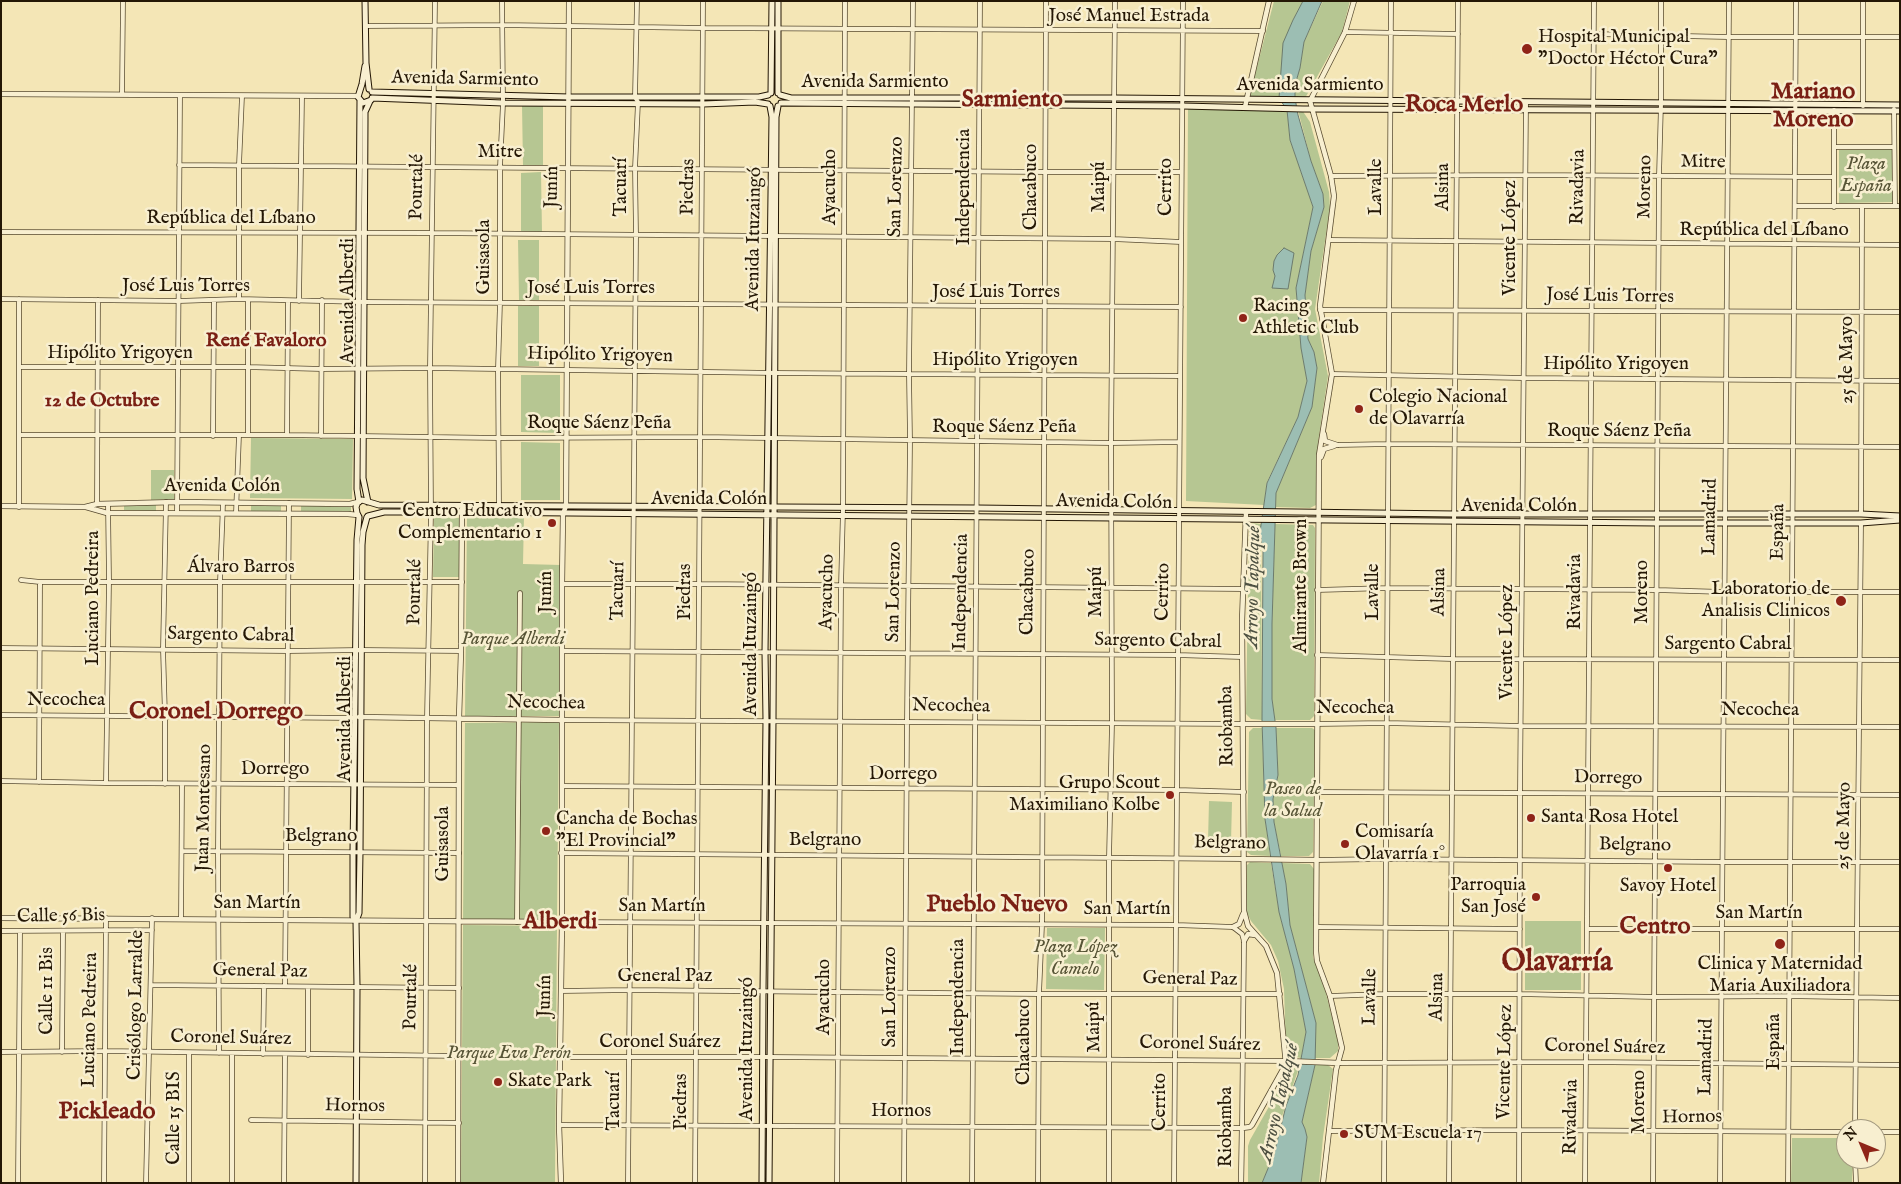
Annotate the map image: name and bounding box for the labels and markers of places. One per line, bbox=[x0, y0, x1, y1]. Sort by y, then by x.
place label: Hospital Municipal "Doctor Héctor Cura" bbox=[1538, 27, 1718, 71]
marker: Hospital Municipal "Doctor Héctor Cura" bbox=[1520, 42, 1534, 56]
place label: Racing Athletic Club bbox=[1253, 296, 1359, 340]
marker: Racing Athletic Club bbox=[1237, 312, 1249, 324]
place label: Colegio Nacional de Olavarría bbox=[1369, 387, 1507, 431]
marker: Colegio Nacional de Olavarría bbox=[1353, 403, 1365, 415]
place label: Centro Educativo Complementario 1 bbox=[398, 501, 542, 545]
marker: Centro Educativo Complementario 1 bbox=[546, 517, 558, 529]
place label: Laboratorio de Analisis Clinicos bbox=[1702, 579, 1830, 623]
marker: Laboratorio de Analisis Clinicos bbox=[1834, 594, 1848, 608]
place label: Grupo Scout Maximiliano Kolbe bbox=[1009, 773, 1160, 817]
marker: Grupo Scout Maximiliano Kolbe bbox=[1164, 789, 1176, 801]
place label: Santa Rosa Hotel bbox=[1541, 807, 1678, 829]
place label: Cancha de Bochas "El Provincial" bbox=[556, 809, 698, 853]
marker: Santa Rosa Hotel bbox=[1525, 812, 1537, 824]
place label: Comisaría Olavarría 1° bbox=[1355, 822, 1445, 866]
marker: Cancha de Bochas "El Provincial" bbox=[540, 825, 552, 837]
marker: Comisaría Olavarría 1° bbox=[1339, 838, 1351, 850]
marker: Savoy Hotel bbox=[1662, 862, 1674, 874]
place label: Parroquia San José bbox=[1450, 875, 1526, 919]
place label: Savoy Hotel bbox=[1620, 876, 1716, 898]
marker: Parroquia San José bbox=[1530, 891, 1542, 903]
marker: Clinica y Maternidad Maria Auxiliadora bbox=[1773, 937, 1787, 951]
place label: Clinica y Maternidad Maria Auxiliadora bbox=[1698, 954, 1862, 998]
place label: Skate Park bbox=[508, 1071, 592, 1093]
marker: Skate Park bbox=[492, 1076, 504, 1088]
place label: SUM Escuela 17 bbox=[1354, 1123, 1482, 1145]
marker: SUM Escuela 17 bbox=[1338, 1128, 1350, 1140]

